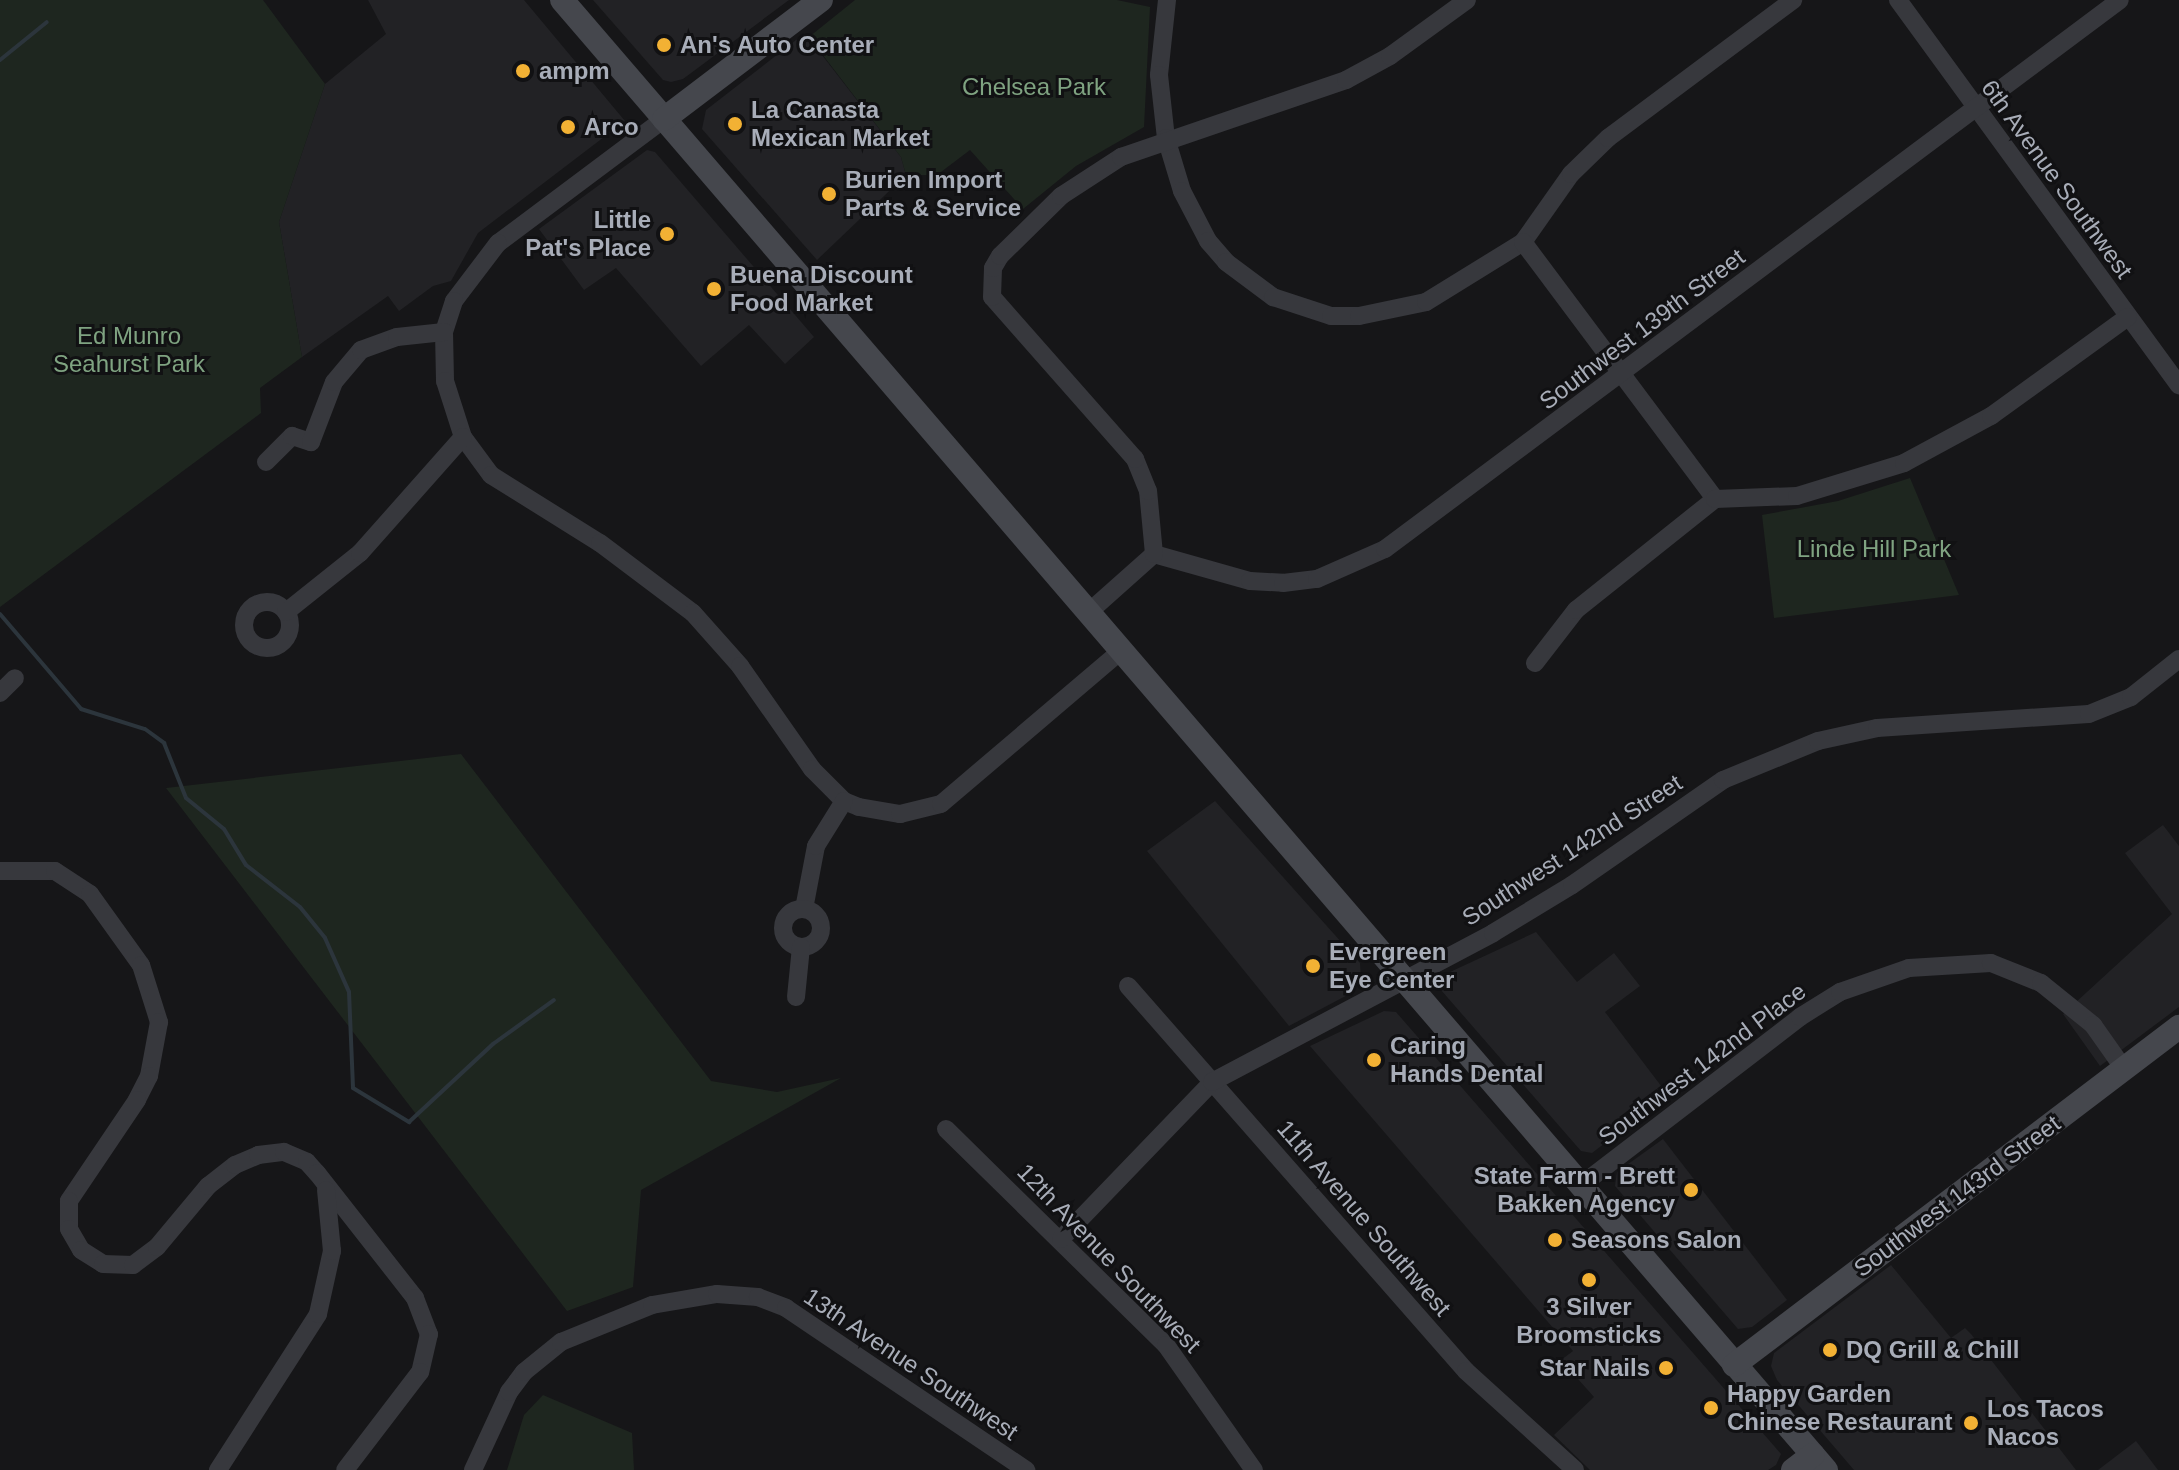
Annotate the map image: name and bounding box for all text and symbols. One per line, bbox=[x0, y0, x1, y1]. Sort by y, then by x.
place label: An's Auto Center bbox=[680, 31, 875, 59]
marker: An's Auto Center bbox=[655, 36, 673, 54]
place label: ampm bbox=[539, 57, 610, 85]
marker: ampm bbox=[514, 62, 532, 80]
park label: Chelsea Park bbox=[962, 73, 1106, 101]
street label: 6th Avenue Southwest bbox=[1975, 74, 2139, 284]
place label: La Canasta Mexican Market bbox=[751, 96, 930, 152]
place label: Arco bbox=[584, 113, 639, 141]
marker: La Canasta Mexican Market bbox=[726, 115, 744, 133]
marker: Arco bbox=[559, 118, 577, 136]
place label: Burien Import Parts & Service bbox=[845, 166, 1021, 222]
marker: Burien Import Parts & Service bbox=[820, 185, 838, 203]
place label: Little Pat's Place bbox=[525, 206, 651, 262]
marker: Little Pat's Place bbox=[658, 225, 676, 243]
street label: Southwest 139th Street bbox=[1534, 242, 1750, 416]
place label: Buena Discount Food Market bbox=[730, 261, 913, 317]
marker: Buena Discount Food Market bbox=[705, 280, 723, 298]
park label: Ed Munro Seahurst Park bbox=[53, 322, 205, 378]
park label: Linde Hill Park bbox=[1797, 535, 1951, 563]
street label: Southwest 142nd Street bbox=[1457, 768, 1687, 932]
place label: Evergreen Eye Center bbox=[1329, 938, 1454, 994]
marker: Evergreen Eye Center bbox=[1304, 957, 1322, 975]
street label: Southwest 142nd Place bbox=[1593, 977, 1811, 1151]
place label: Caring Hands Dental bbox=[1390, 1032, 1543, 1088]
marker: Caring Hands Dental bbox=[1365, 1051, 1383, 1069]
street label: Southwest 143rd Street bbox=[1848, 1109, 2066, 1283]
street label: 11th Avenue Southwest bbox=[1271, 1114, 1457, 1322]
street label: 12th Avenue Southwest bbox=[1011, 1157, 1207, 1359]
place label: State Farm - Brett Bakken Agency bbox=[1474, 1162, 1675, 1218]
marker: State Farm - Brett Bakken Agency bbox=[1682, 1181, 1700, 1199]
place label: Seasons Salon bbox=[1571, 1226, 1742, 1254]
marker: Seasons Salon bbox=[1546, 1231, 1564, 1249]
marker: 3 Silver Broomsticks bbox=[1580, 1271, 1598, 1289]
street label: 13th Avenue Southwest bbox=[798, 1281, 1024, 1447]
place label: 3 Silver Broomsticks bbox=[1516, 1293, 1662, 1349]
place label: DQ Grill & Chill bbox=[1846, 1336, 2019, 1364]
marker: DQ Grill & Chill bbox=[1821, 1341, 1839, 1359]
place label: Star Nails bbox=[1539, 1354, 1650, 1382]
marker: Star Nails bbox=[1657, 1359, 1675, 1377]
place label: Happy Garden Chinese Restaurant bbox=[1727, 1380, 1952, 1436]
place label: Los Tacos Nacos bbox=[1987, 1395, 2104, 1451]
marker: Happy Garden Chinese Restaurant bbox=[1702, 1399, 1720, 1417]
marker: Los Tacos Nacos bbox=[1962, 1414, 1980, 1432]

